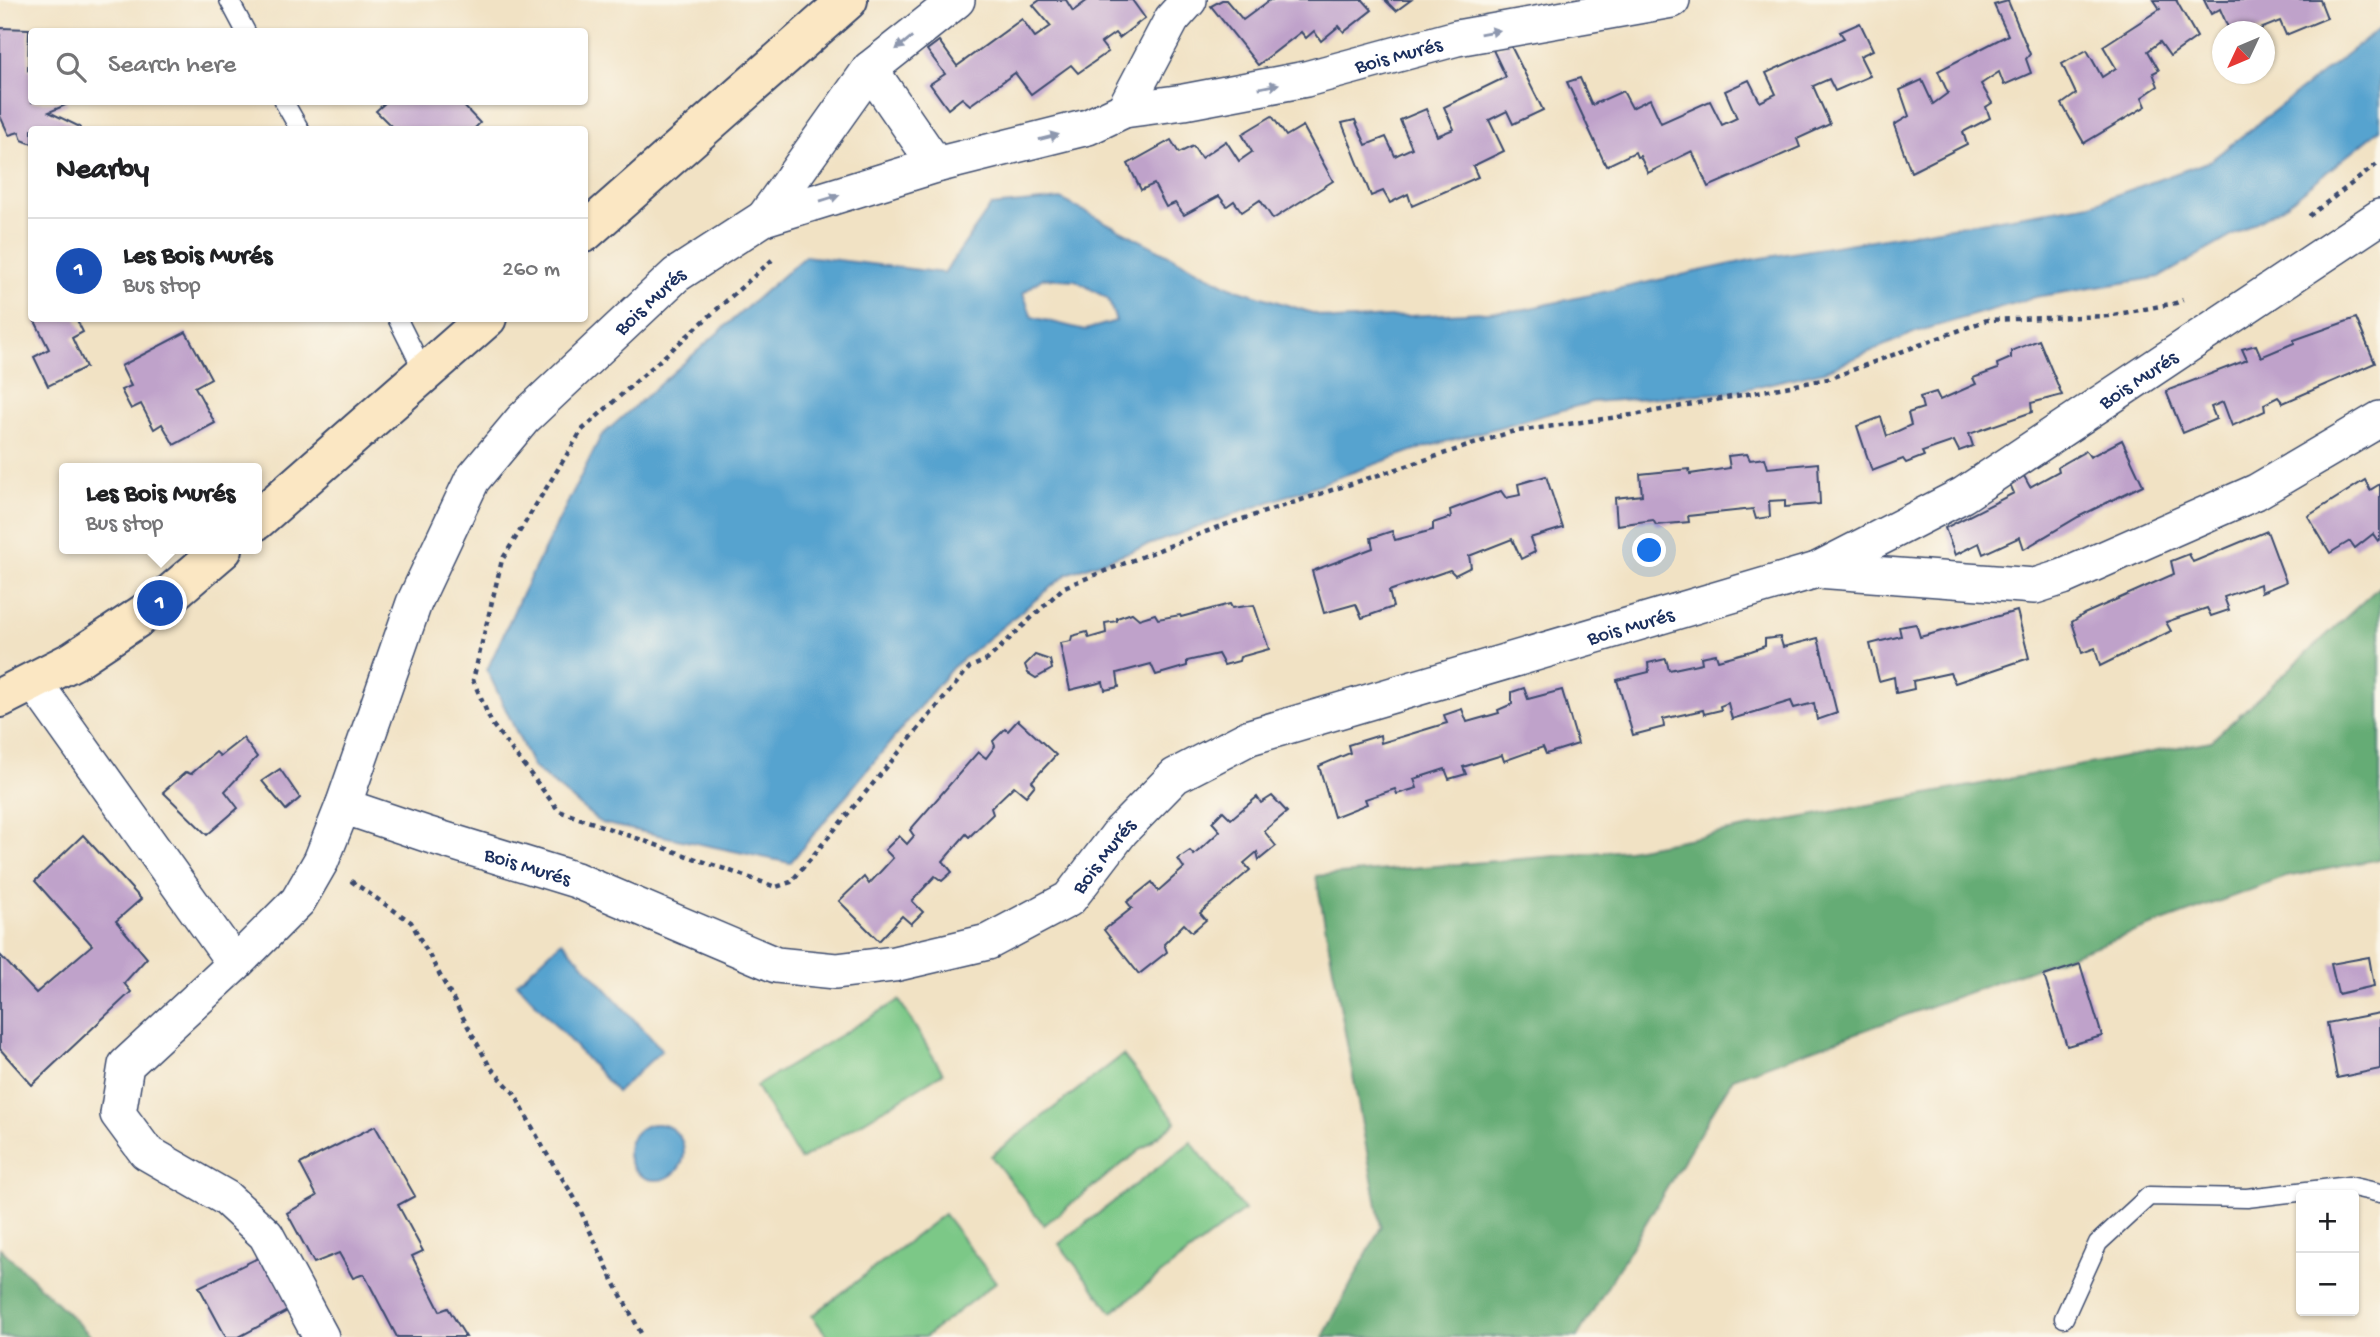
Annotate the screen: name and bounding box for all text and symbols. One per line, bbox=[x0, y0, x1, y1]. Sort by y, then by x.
north arrow bbox=[2212, 21, 2275, 84]
one-way arrow bbox=[1479, 26, 1501, 37]
search box bbox=[28, 28, 588, 105]
street label: Bois Murés bbox=[1352, 33, 1447, 81]
one-way arrow bbox=[895, 35, 913, 50]
icon: search bbox=[52, 48, 90, 86]
text: Search here bbox=[108, 51, 236, 82]
one-way arrow bbox=[1258, 80, 1280, 91]
one-way arrow bbox=[1038, 131, 1060, 142]
text: Nearby bbox=[56, 154, 149, 189]
one-way arrow bbox=[819, 192, 840, 202]
text: Les Bois Murés bbox=[123, 242, 272, 273]
text: 1 bbox=[74, 257, 84, 284]
text: 260 m bbox=[502, 257, 560, 284]
street label: Bois Murés bbox=[610, 262, 693, 343]
text: Bus stop bbox=[123, 273, 201, 300]
street label: Bois Murés bbox=[2095, 346, 2185, 417]
popup bbox=[59, 463, 262, 554]
text: Les Bois Murés bbox=[86, 480, 235, 511]
text: Bus stop bbox=[86, 511, 163, 538]
your location bbox=[1632, 533, 1666, 567]
pin: 1 bbox=[137, 577, 183, 629]
street label: Bois Murés bbox=[1584, 603, 1679, 653]
street label: Bois Murés bbox=[1068, 813, 1143, 901]
street label: Bois Murés bbox=[480, 843, 575, 894]
map controls bbox=[2296, 1190, 2359, 1316]
button: + bbox=[2296, 1190, 2359, 1253]
button: − bbox=[2296, 1253, 2359, 1316]

